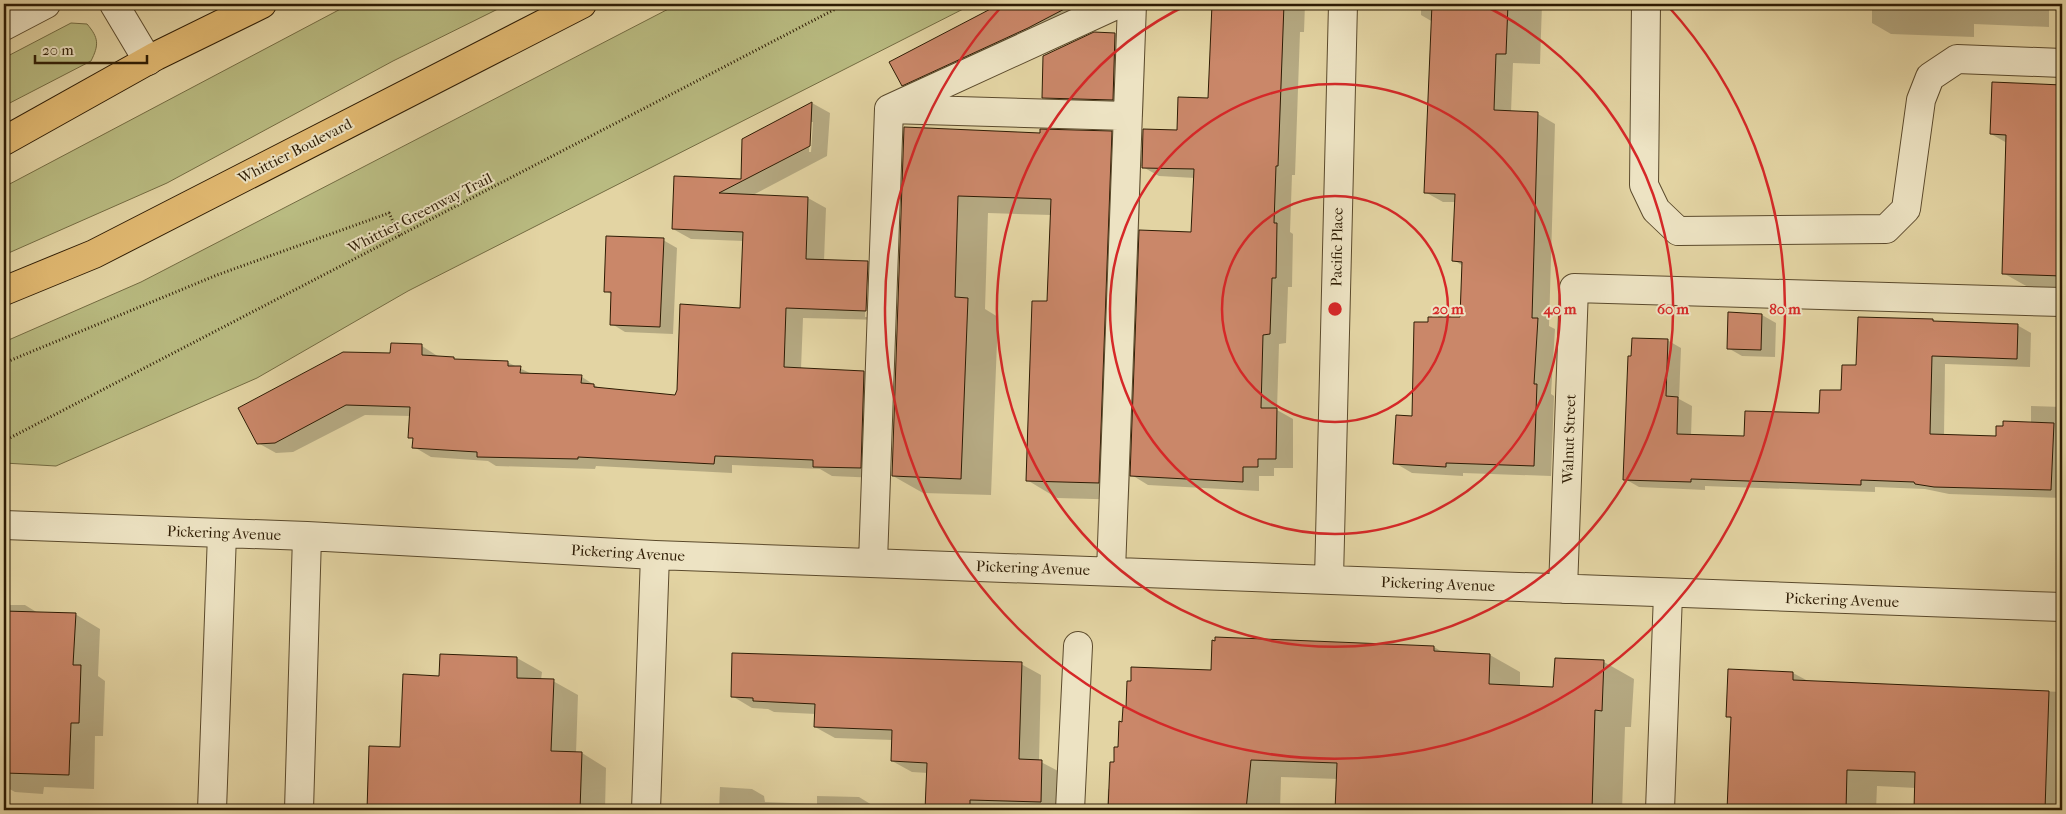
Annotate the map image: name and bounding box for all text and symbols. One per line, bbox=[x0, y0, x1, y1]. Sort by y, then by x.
scale bar bbox=[35, 32, 148, 64]
text: 20 m bbox=[42, 41, 74, 59]
street label: Whittier Boulevard bbox=[234, 114, 356, 188]
street label: Whittier Greenway Trail bbox=[344, 169, 495, 258]
street label: Pacific Place bbox=[1327, 207, 1347, 287]
centre of rings bbox=[1326, 300, 1344, 318]
text: 20 m bbox=[1432, 300, 1464, 318]
text: 40 m bbox=[1543, 300, 1577, 318]
text: 60 m bbox=[1657, 300, 1690, 318]
text: 80 m bbox=[1769, 300, 1801, 318]
street label: Walnut Street bbox=[1558, 393, 1580, 485]
street label: Pickering Avenue bbox=[167, 522, 282, 544]
street label: Pickering Avenue bbox=[571, 541, 686, 565]
street label: Pickering Avenue bbox=[976, 557, 1091, 579]
street label: Pickering Avenue bbox=[1381, 573, 1496, 595]
street label: Pickering Avenue bbox=[1785, 589, 1900, 611]

